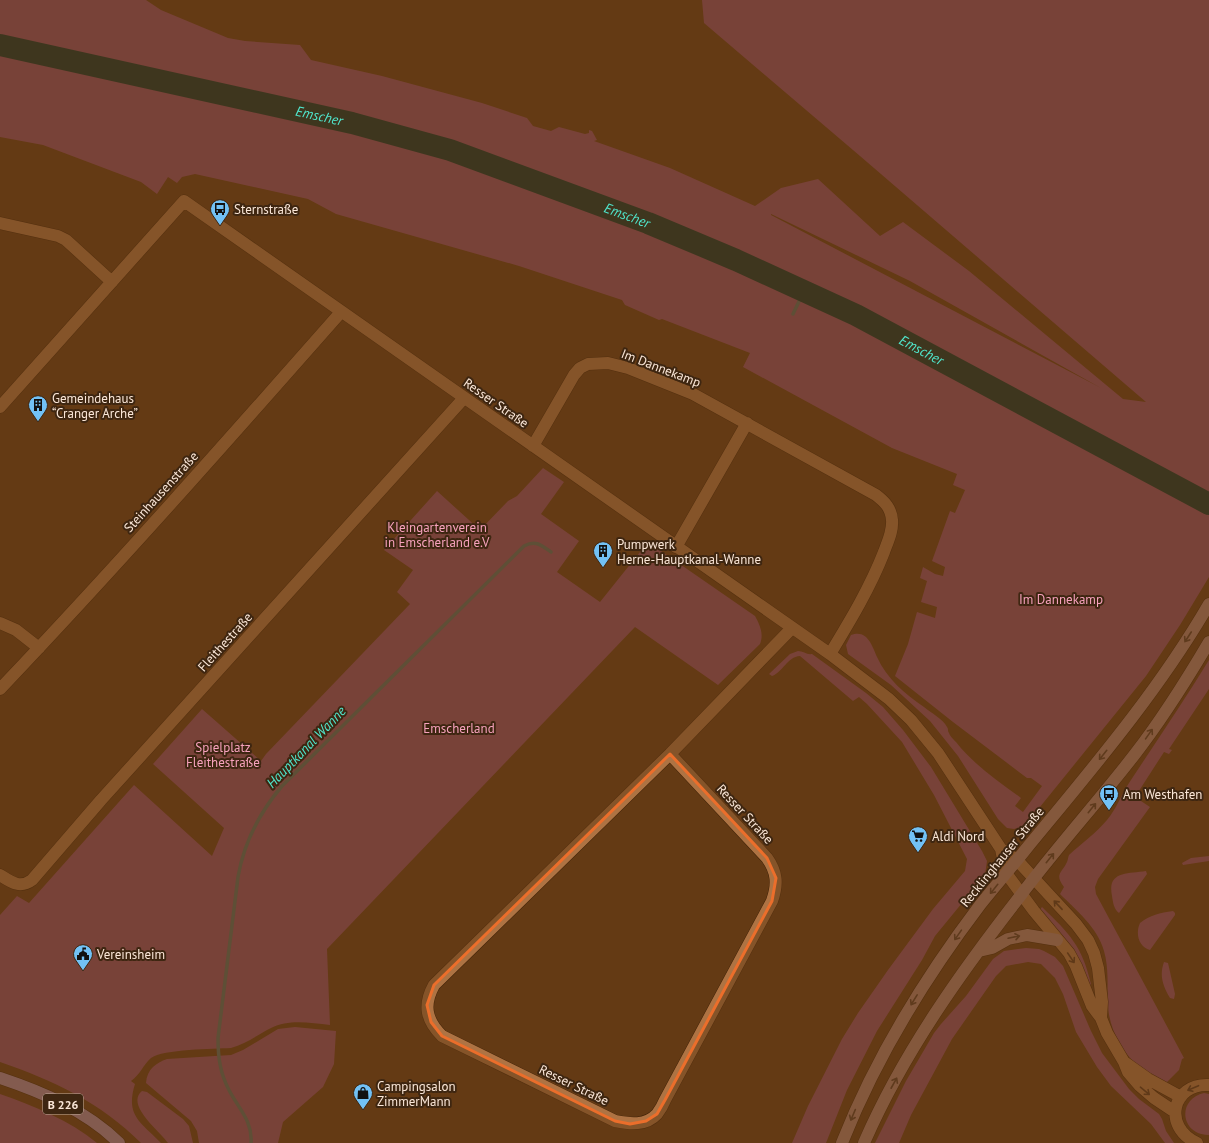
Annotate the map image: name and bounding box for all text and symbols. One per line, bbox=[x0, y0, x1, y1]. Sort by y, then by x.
water label: Emscher bbox=[294, 102, 346, 130]
bus stop icon: Sternstraße bbox=[209, 198, 231, 226]
water label: Emscher bbox=[602, 199, 654, 233]
place label: Sternstraße bbox=[234, 201, 298, 218]
water label: Emscher bbox=[896, 331, 948, 370]
street label: Im Dannekamp bbox=[619, 345, 703, 391]
street label: Resser Straße bbox=[460, 374, 532, 432]
place label: Gemeindehaus “Cranger Arche” bbox=[52, 390, 138, 422]
building icon: Gemeindehaus “Cranger Arche” bbox=[27, 394, 49, 422]
street label: Steinhausenstraße bbox=[120, 448, 202, 536]
park label: Kleingartenverein in Emscherland e.V bbox=[385, 519, 490, 551]
place label: Pumpwerk Herne-Hauptkanal-Wanne bbox=[617, 536, 761, 568]
building icon: Pumpwerk Herne-Hauptkanal-Wanne bbox=[592, 540, 614, 568]
park label: Im Dannekamp bbox=[1019, 591, 1103, 608]
street label: Fleithestraße bbox=[194, 609, 256, 675]
one-way arrow bbox=[1184, 631, 1192, 642]
water label: Hauptkanal Wanne bbox=[262, 702, 350, 792]
park label: Emscherland bbox=[423, 720, 495, 737]
one-way arrow bbox=[1145, 729, 1153, 740]
park label: Spielplatz Fleithestraße bbox=[186, 739, 260, 771]
one-way arrow bbox=[1098, 750, 1107, 761]
street label: Resser Straße bbox=[713, 781, 777, 847]
bus stop icon: Am Westhafen bbox=[1098, 783, 1120, 811]
place label: Am Westhafen bbox=[1123, 786, 1202, 803]
one-way arrow bbox=[1087, 802, 1096, 813]
street label: Recklinghauser Straße bbox=[956, 803, 1048, 911]
supermarket icon: Aldi Nord bbox=[907, 825, 929, 853]
place label: Aldi Nord bbox=[932, 828, 984, 845]
one-way arrow bbox=[1046, 853, 1055, 864]
one-way arrow bbox=[989, 883, 998, 894]
one-way arrow bbox=[1053, 900, 1063, 910]
one-way arrow bbox=[954, 929, 962, 940]
one-way arrow bbox=[1008, 933, 1021, 941]
public building icon: Vereinsheim bbox=[72, 943, 94, 971]
place label: Vereinsheim bbox=[96, 946, 165, 963]
one-way arrow bbox=[1067, 952, 1075, 963]
one-way arrow bbox=[910, 994, 918, 1005]
street label: Resser Straße bbox=[536, 1061, 612, 1109]
one-way arrow bbox=[890, 1077, 898, 1089]
place label: Campingsalon ZimmerMann bbox=[377, 1078, 456, 1110]
shop icon: Campingsalon ZimmerMann bbox=[352, 1082, 374, 1110]
one-way arrow bbox=[1188, 1084, 1200, 1092]
one-way arrow bbox=[1140, 1086, 1151, 1095]
road number: B 226 bbox=[43, 1094, 83, 1114]
one-way arrow bbox=[849, 1109, 857, 1121]

